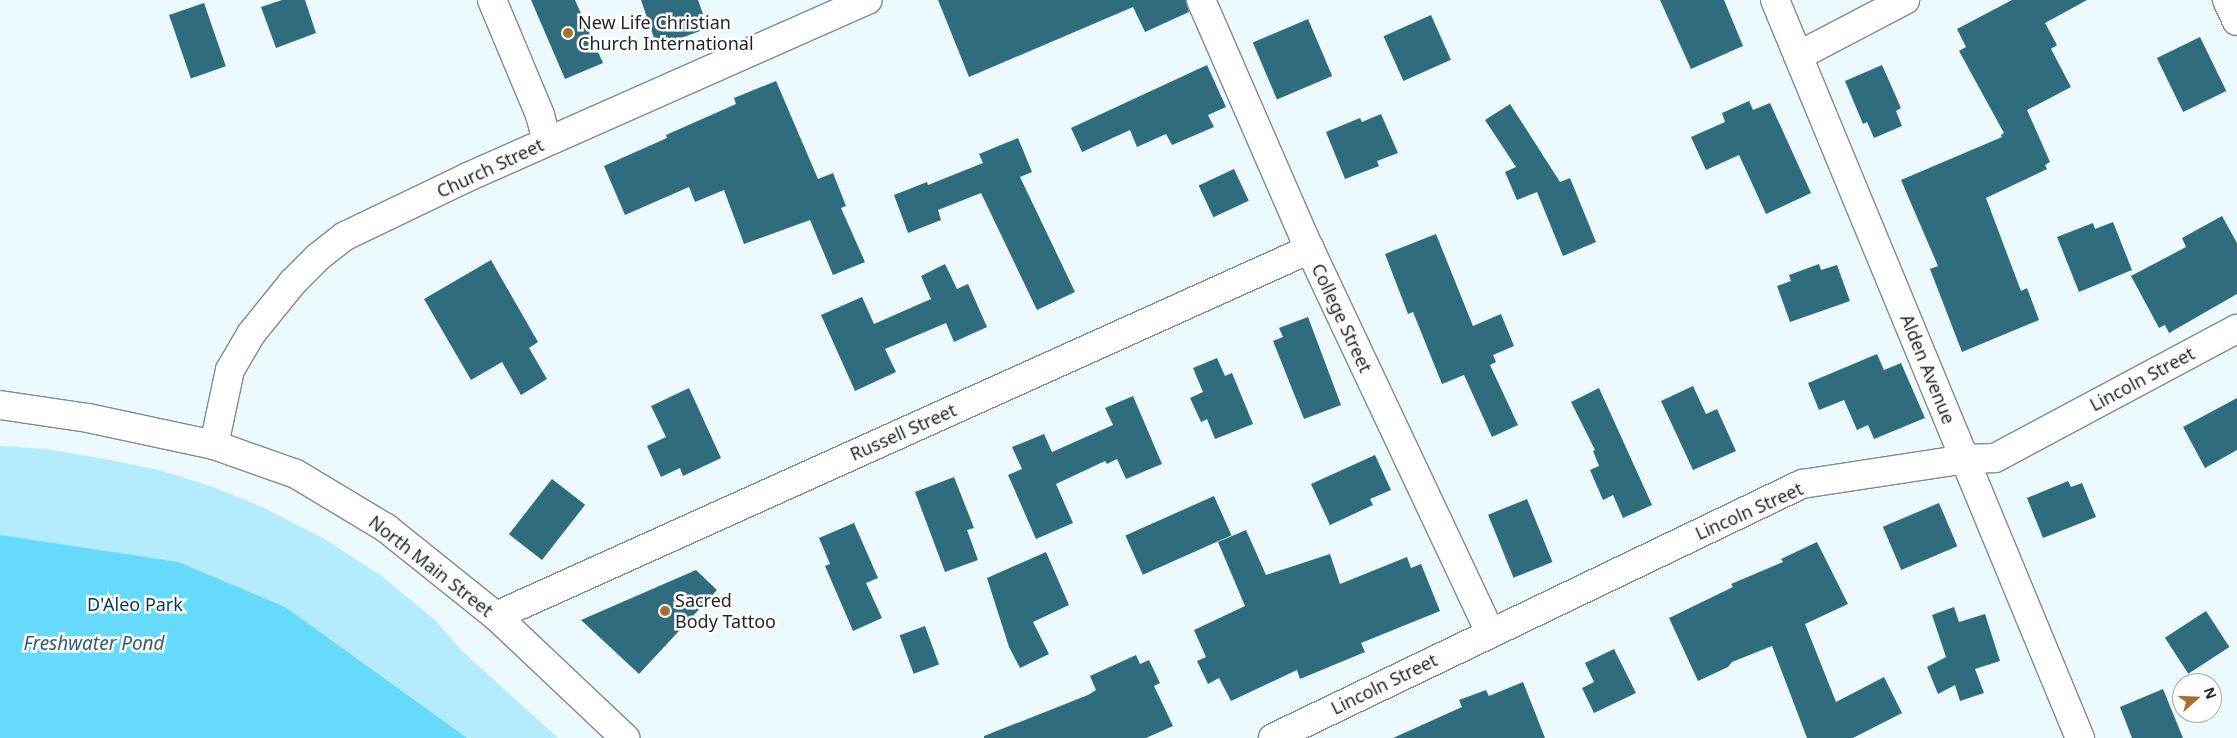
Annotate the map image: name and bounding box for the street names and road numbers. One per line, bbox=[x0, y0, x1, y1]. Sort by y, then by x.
street label: Church Street bbox=[433, 134, 547, 202]
street label: College Street bbox=[1307, 260, 1377, 376]
street label: Alden Avenue bbox=[1896, 311, 1960, 427]
street label: Lincoln Street bbox=[2086, 342, 2198, 416]
street label: Russell Street bbox=[847, 399, 959, 465]
street label: Lincoln Street bbox=[1692, 478, 1806, 544]
street label: North Main Street bbox=[365, 511, 497, 621]
street label: Lincoln Street bbox=[1327, 649, 1441, 719]

